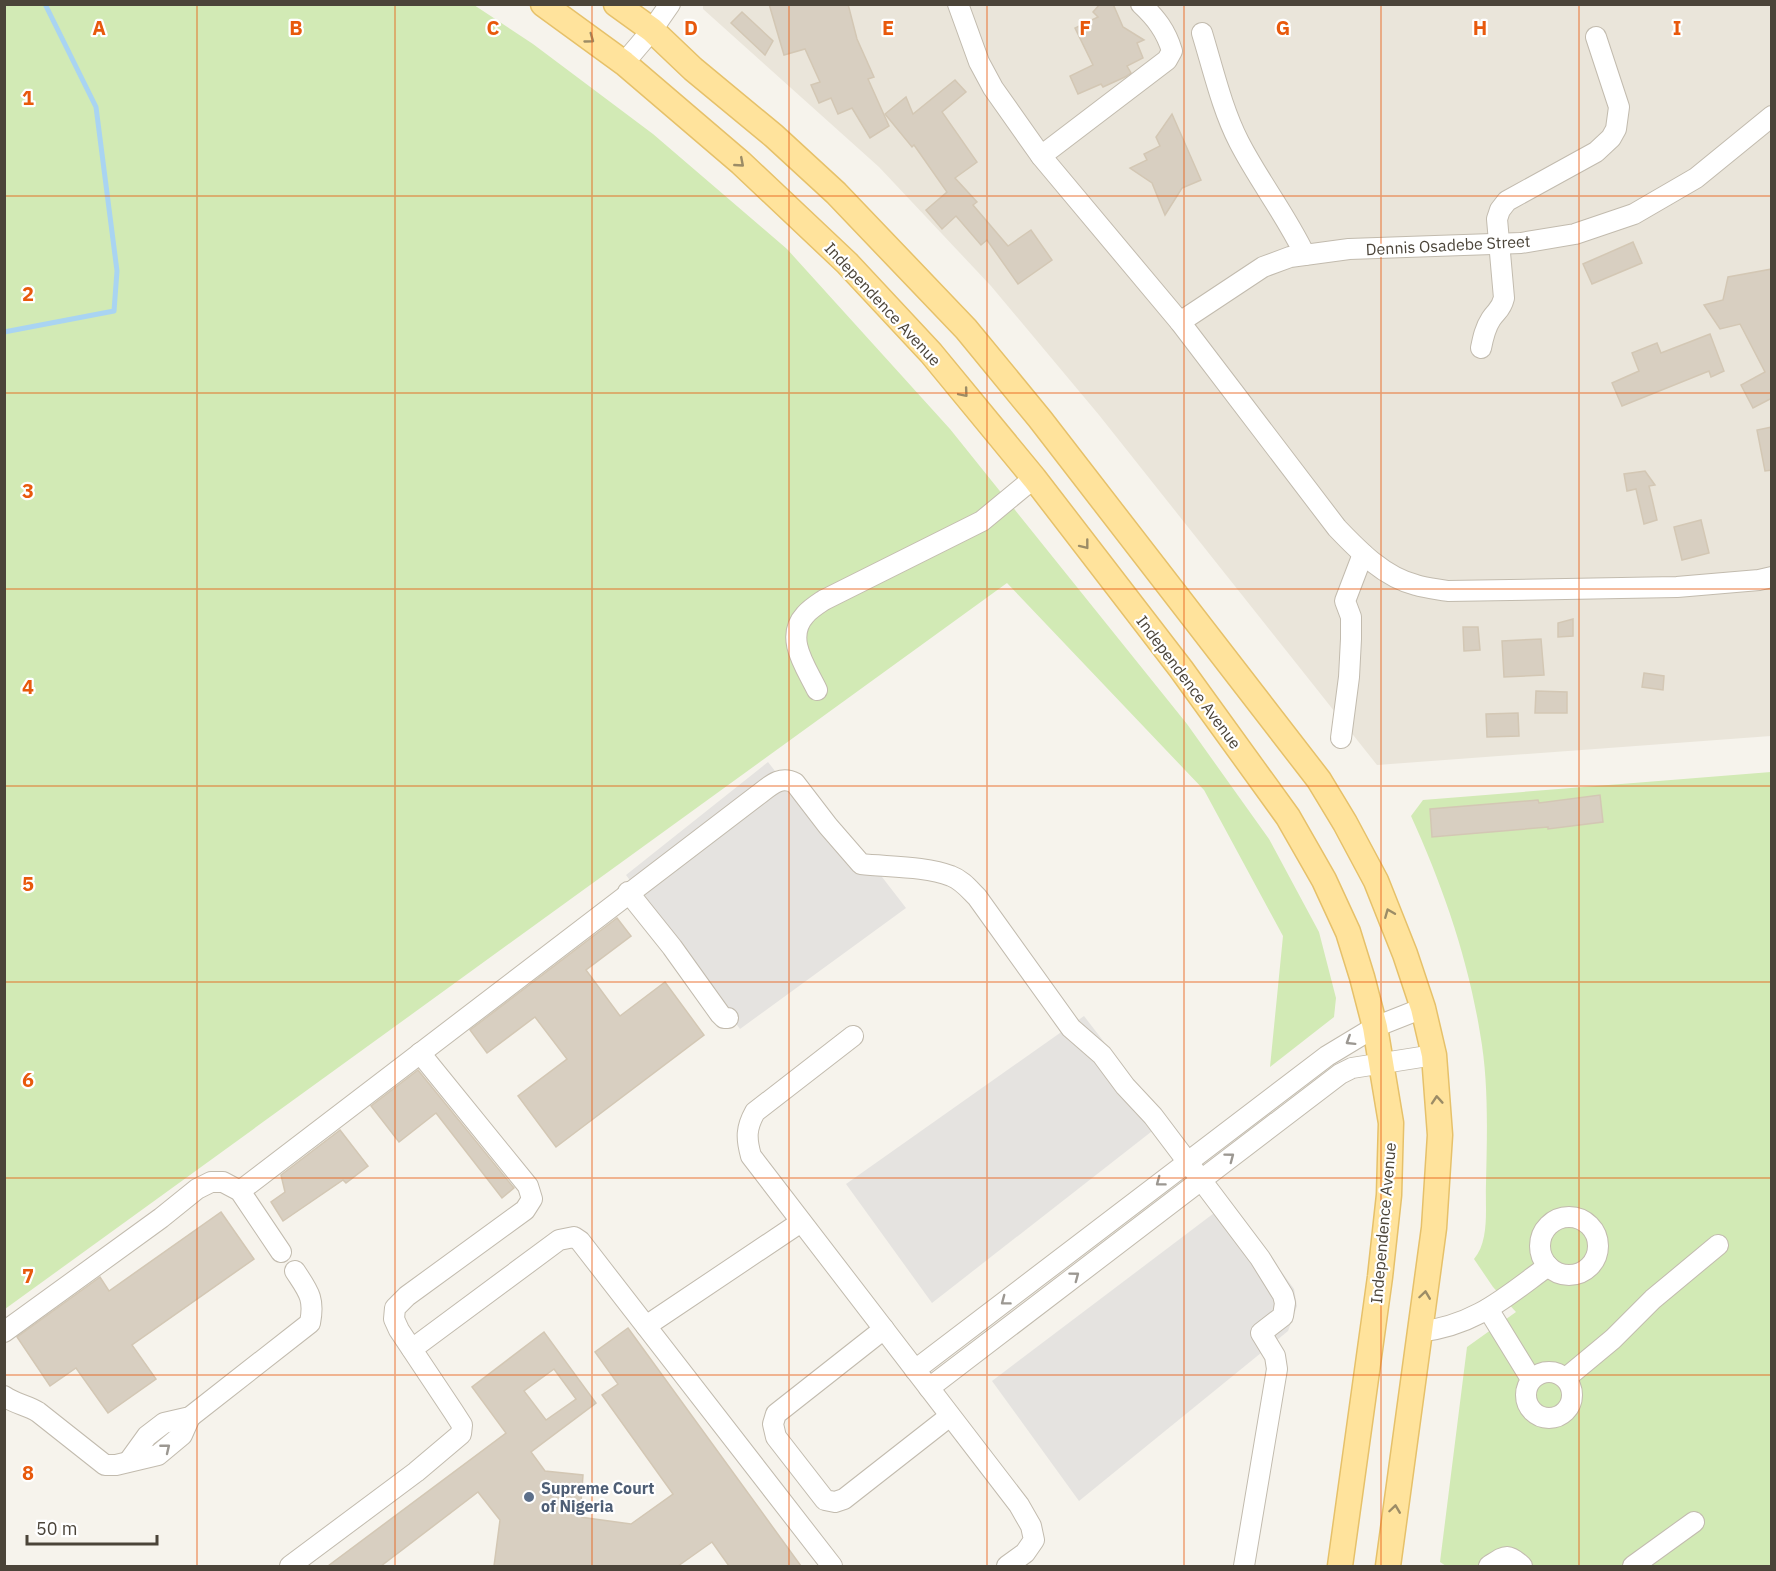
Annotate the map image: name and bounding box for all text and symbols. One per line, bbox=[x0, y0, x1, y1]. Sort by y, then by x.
text: A bbox=[92, 14, 106, 41]
text: B bbox=[289, 14, 303, 41]
text: C bbox=[486, 14, 500, 41]
text: D bbox=[684, 14, 698, 41]
text: E bbox=[882, 14, 894, 41]
text: F bbox=[1079, 14, 1091, 41]
text: G bbox=[1276, 14, 1290, 41]
text: H bbox=[1473, 14, 1487, 41]
text: I bbox=[1673, 14, 1681, 41]
one-way arrow bbox=[583, 32, 594, 43]
text: 1 bbox=[22, 84, 34, 111]
one-way arrow bbox=[734, 156, 744, 167]
street label: Dennis Osadebe Street bbox=[1365, 231, 1531, 259]
street label: Independence Avenue bbox=[821, 238, 946, 370]
text: 2 bbox=[22, 280, 34, 307]
one-way arrow bbox=[956, 386, 967, 397]
text: 3 bbox=[22, 477, 34, 504]
one-way arrow bbox=[1078, 538, 1089, 549]
street label: Independence Avenue bbox=[1132, 611, 1246, 753]
text: 4 bbox=[22, 673, 34, 700]
text: 5 bbox=[22, 870, 34, 897]
one-way arrow bbox=[1383, 908, 1396, 919]
one-way arrow bbox=[1346, 1033, 1356, 1045]
text: 6 bbox=[22, 1066, 34, 1093]
one-way arrow bbox=[1431, 1096, 1444, 1105]
street label: Independence Avenue bbox=[1366, 1141, 1400, 1304]
one-way arrow bbox=[1224, 1154, 1235, 1165]
one-way arrow bbox=[1156, 1175, 1167, 1186]
text: 7 bbox=[22, 1262, 34, 1289]
one-way arrow bbox=[1069, 1272, 1080, 1283]
one-way arrow bbox=[1418, 1290, 1430, 1299]
one-way arrow bbox=[1001, 1293, 1012, 1304]
one-way arrow bbox=[159, 1445, 170, 1456]
text: 8 bbox=[22, 1459, 34, 1486]
place label: Supreme Court of Nigeria bbox=[541, 1478, 654, 1516]
marker: Supreme Court of Nigeria bbox=[522, 1490, 536, 1504]
one-way arrow bbox=[1389, 1504, 1401, 1513]
scale bar bbox=[27, 1508, 158, 1546]
text: 50 m bbox=[36, 1517, 78, 1540]

